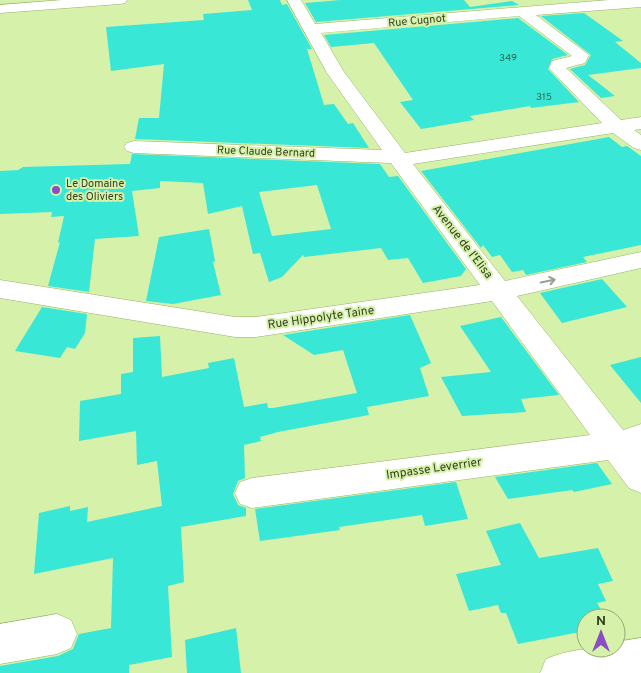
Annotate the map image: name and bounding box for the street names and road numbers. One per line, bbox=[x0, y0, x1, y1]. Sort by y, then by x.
street label: Rue Cugnot bbox=[388, 12, 446, 30]
street label: Rue Claude Bernard bbox=[217, 143, 315, 161]
street label: Avenue de l'Elisa bbox=[428, 202, 496, 282]
street label: Rue Hippolyte Taine bbox=[267, 303, 375, 333]
street label: Impasse Leverrier bbox=[385, 454, 483, 484]

